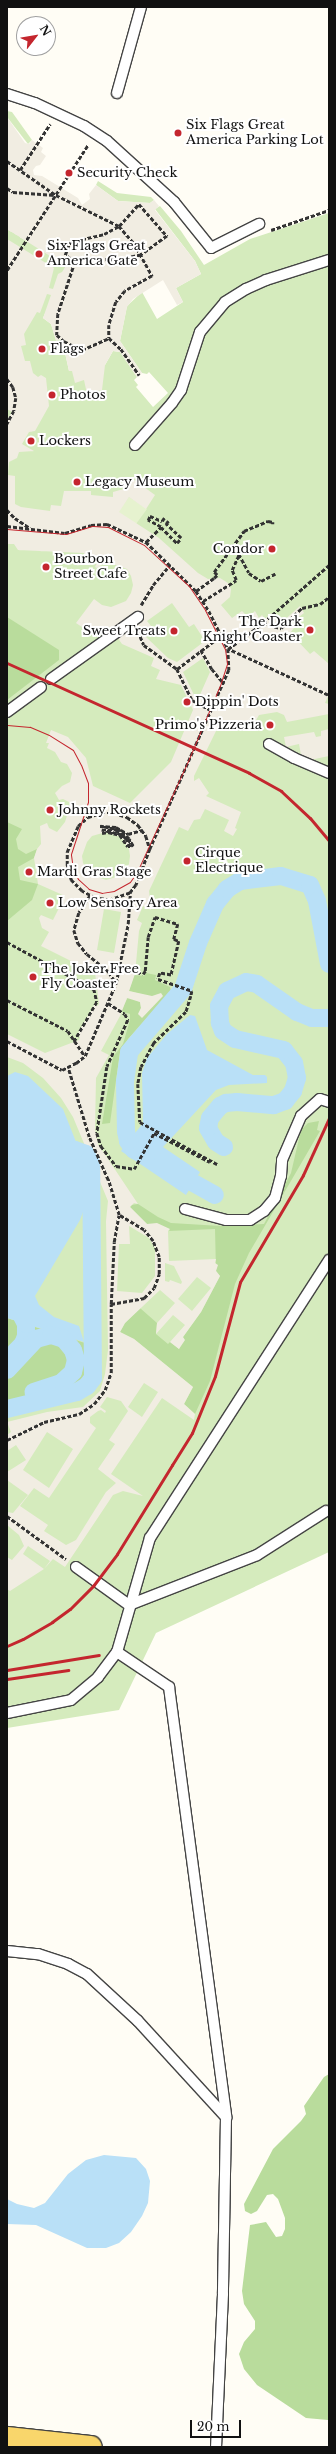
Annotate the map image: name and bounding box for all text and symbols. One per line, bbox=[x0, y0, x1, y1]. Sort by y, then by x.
north arrow bbox=[16, 16, 56, 56]
text: N bbox=[37, 22, 54, 38]
place label: Six Flags Great America Parking Lot bbox=[186, 118, 324, 149]
marker: Six Flags Great America Parking Lot bbox=[173, 128, 183, 138]
place label: Security Check bbox=[77, 165, 178, 181]
marker: Security Check bbox=[64, 168, 74, 178]
place label: Six Flags Great America Gate bbox=[47, 239, 146, 270]
marker: Six Flags Great America Gate bbox=[34, 249, 44, 259]
place label: Flags bbox=[50, 341, 84, 357]
marker: Flags bbox=[37, 344, 47, 354]
place label: Photos bbox=[60, 387, 106, 403]
marker: Photos bbox=[47, 390, 57, 400]
place label: Lockers bbox=[39, 433, 91, 449]
marker: Lockers bbox=[26, 436, 36, 446]
place label: Legacy Museum bbox=[85, 474, 195, 490]
marker: Legacy Museum bbox=[72, 477, 82, 487]
place label: Condor bbox=[213, 541, 264, 557]
marker: Condor bbox=[267, 544, 277, 554]
place label: Bourbon Street Cafe bbox=[54, 552, 127, 583]
marker: Bourbon Street Cafe bbox=[41, 562, 51, 572]
place label: The Dark Knight Coaster bbox=[203, 615, 302, 646]
place label: Sweet Treats bbox=[82, 623, 166, 639]
marker: The Dark Knight Coaster bbox=[305, 625, 315, 635]
marker: Sweet Treats bbox=[169, 626, 179, 636]
place label: Dippin' Dots bbox=[195, 694, 279, 710]
marker: Dippin' Dots bbox=[182, 697, 192, 707]
place label: Primo's Pizzeria bbox=[155, 717, 262, 733]
marker: Primo's Pizzeria bbox=[265, 720, 275, 730]
place label: Johnny Rockets bbox=[58, 802, 161, 818]
marker: Johnny Rockets bbox=[45, 805, 55, 815]
place label: Cirque Electrique bbox=[195, 846, 263, 877]
marker: Cirque Electrique bbox=[182, 856, 192, 866]
place label: Mardi Gras Stage bbox=[37, 864, 151, 880]
marker: Mardi Gras Stage bbox=[24, 867, 34, 877]
place label: Low Sensory Area bbox=[58, 895, 179, 911]
marker: Low Sensory Area bbox=[45, 898, 55, 908]
place label: The Joker Free Fly Coaster bbox=[41, 962, 139, 993]
marker: The Joker Free Fly Coaster bbox=[28, 972, 38, 982]
scale bar bbox=[192, 2412, 243, 2438]
text: 20 m bbox=[197, 2419, 229, 2434]

